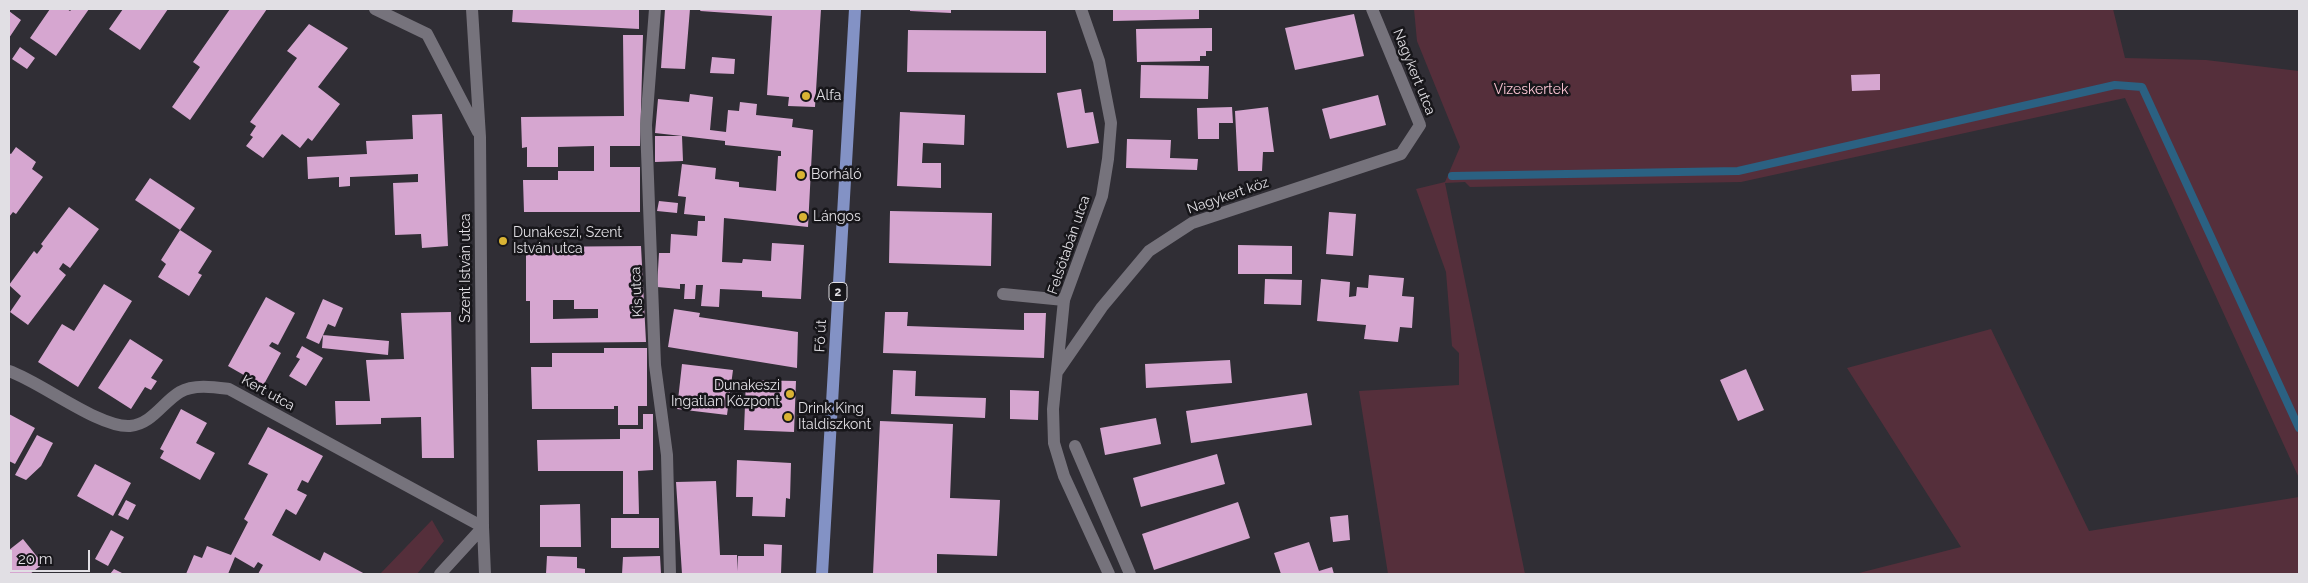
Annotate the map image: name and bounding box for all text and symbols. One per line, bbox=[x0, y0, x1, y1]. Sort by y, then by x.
street label: Nagykert utca bbox=[1389, 27, 1439, 117]
park label: Vizeskertek bbox=[1494, 82, 1568, 98]
place label: Alfa bbox=[816, 88, 841, 104]
marker: Alfa bbox=[800, 90, 812, 102]
place label: Borháló bbox=[811, 167, 861, 183]
marker: Borháló bbox=[795, 169, 807, 181]
street label: Nagykert köz bbox=[1185, 174, 1271, 218]
street label: Felsőtabán utca bbox=[1044, 193, 1094, 297]
place label: Lángos bbox=[813, 209, 861, 225]
marker: Lángos bbox=[797, 211, 809, 223]
street label: Szent István utca bbox=[458, 213, 474, 323]
place label: Dunakeszi, Szent István utca bbox=[513, 225, 622, 258]
marker: Dunakeszi, Szent István utca bbox=[497, 235, 509, 247]
street label: Kis utca bbox=[627, 266, 647, 318]
road number: 2 bbox=[829, 282, 847, 302]
street label: Fő út bbox=[812, 319, 830, 353]
street label: Kert utca bbox=[238, 372, 298, 414]
place label: Dunakeszi Ingatlan Központ bbox=[671, 378, 780, 411]
marker: Dunakeszi Ingatlan Központ bbox=[784, 388, 796, 400]
place label: Drink King Italdiszkont bbox=[798, 401, 871, 434]
marker: Drink King Italdiszkont bbox=[782, 411, 794, 423]
scale bar bbox=[12, 540, 92, 572]
text: 20 m bbox=[18, 550, 53, 568]

